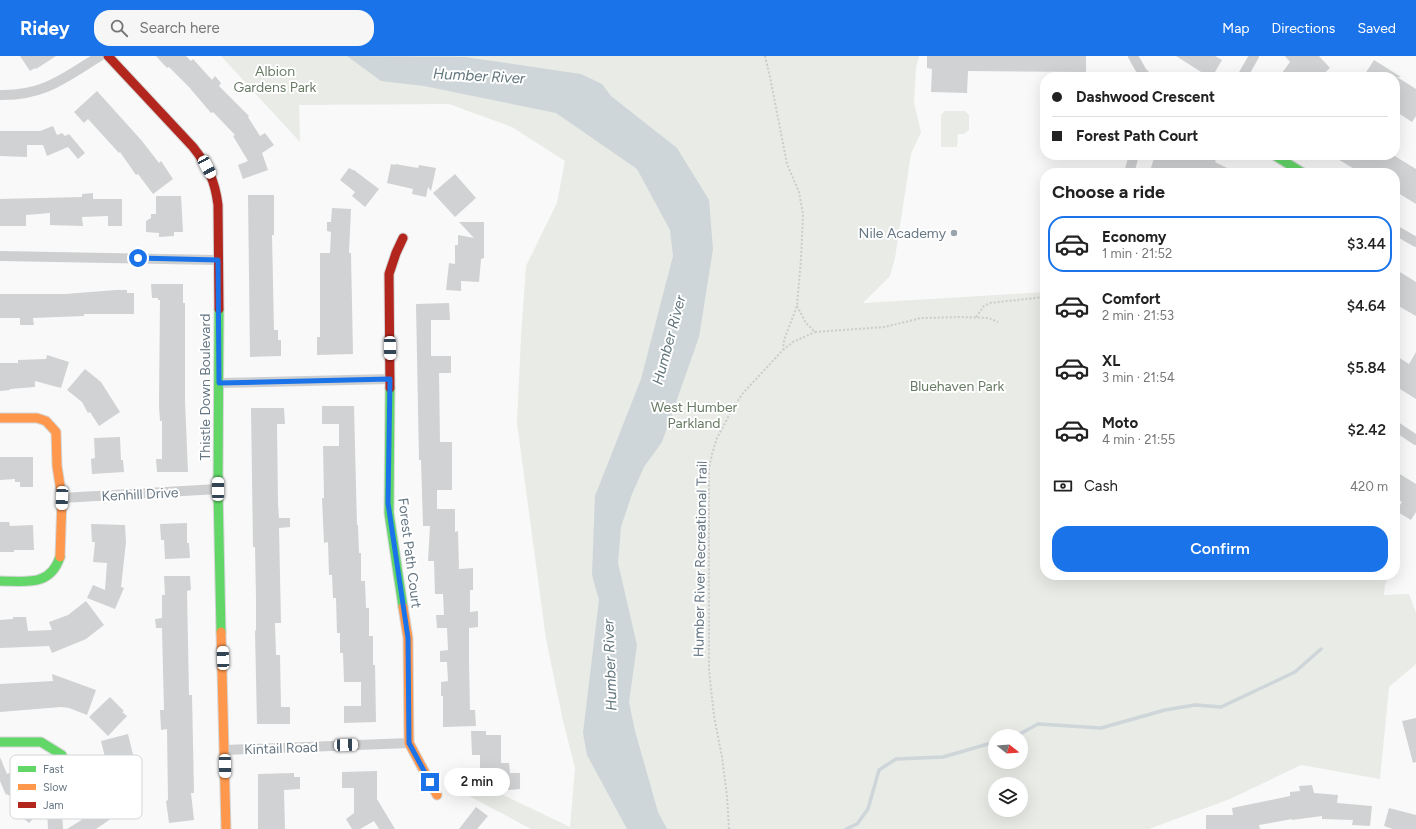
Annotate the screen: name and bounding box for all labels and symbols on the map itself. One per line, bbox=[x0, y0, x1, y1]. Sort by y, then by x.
park label: Albion Gardens Park bbox=[234, 63, 317, 96]
water label: Humber River bbox=[433, 65, 526, 87]
car bbox=[196, 154, 218, 180]
place label: Nile Academy bbox=[859, 225, 947, 242]
marker: Nile Academy bbox=[949, 228, 959, 238]
route start bbox=[129, 249, 147, 267]
water label: Humber River bbox=[648, 292, 690, 387]
street label: Thistle Down Boulevard bbox=[197, 314, 214, 460]
car bbox=[384, 336, 396, 360]
park label: Bluehaven Park bbox=[910, 378, 1005, 395]
park label: West Humber Parkland bbox=[651, 399, 738, 432]
street label: Humber River Recreational Trail bbox=[690, 461, 711, 657]
car bbox=[212, 477, 224, 501]
street label: Kenhill Drive bbox=[101, 484, 179, 505]
car bbox=[56, 486, 68, 510]
street label: Forest Path Court bbox=[394, 497, 425, 609]
water label: Humber River bbox=[599, 618, 621, 711]
car bbox=[217, 646, 229, 670]
north arrow bbox=[988, 729, 1028, 769]
street label: Kintail Road bbox=[244, 739, 318, 758]
car bbox=[334, 739, 358, 751]
car bbox=[219, 754, 231, 778]
legend bbox=[10, 755, 142, 819]
text: Fast bbox=[43, 763, 64, 776]
callout: 2 min bbox=[444, 768, 510, 796]
route end bbox=[421, 773, 439, 791]
text: Slow bbox=[43, 781, 67, 794]
text: Jam bbox=[43, 799, 64, 812]

